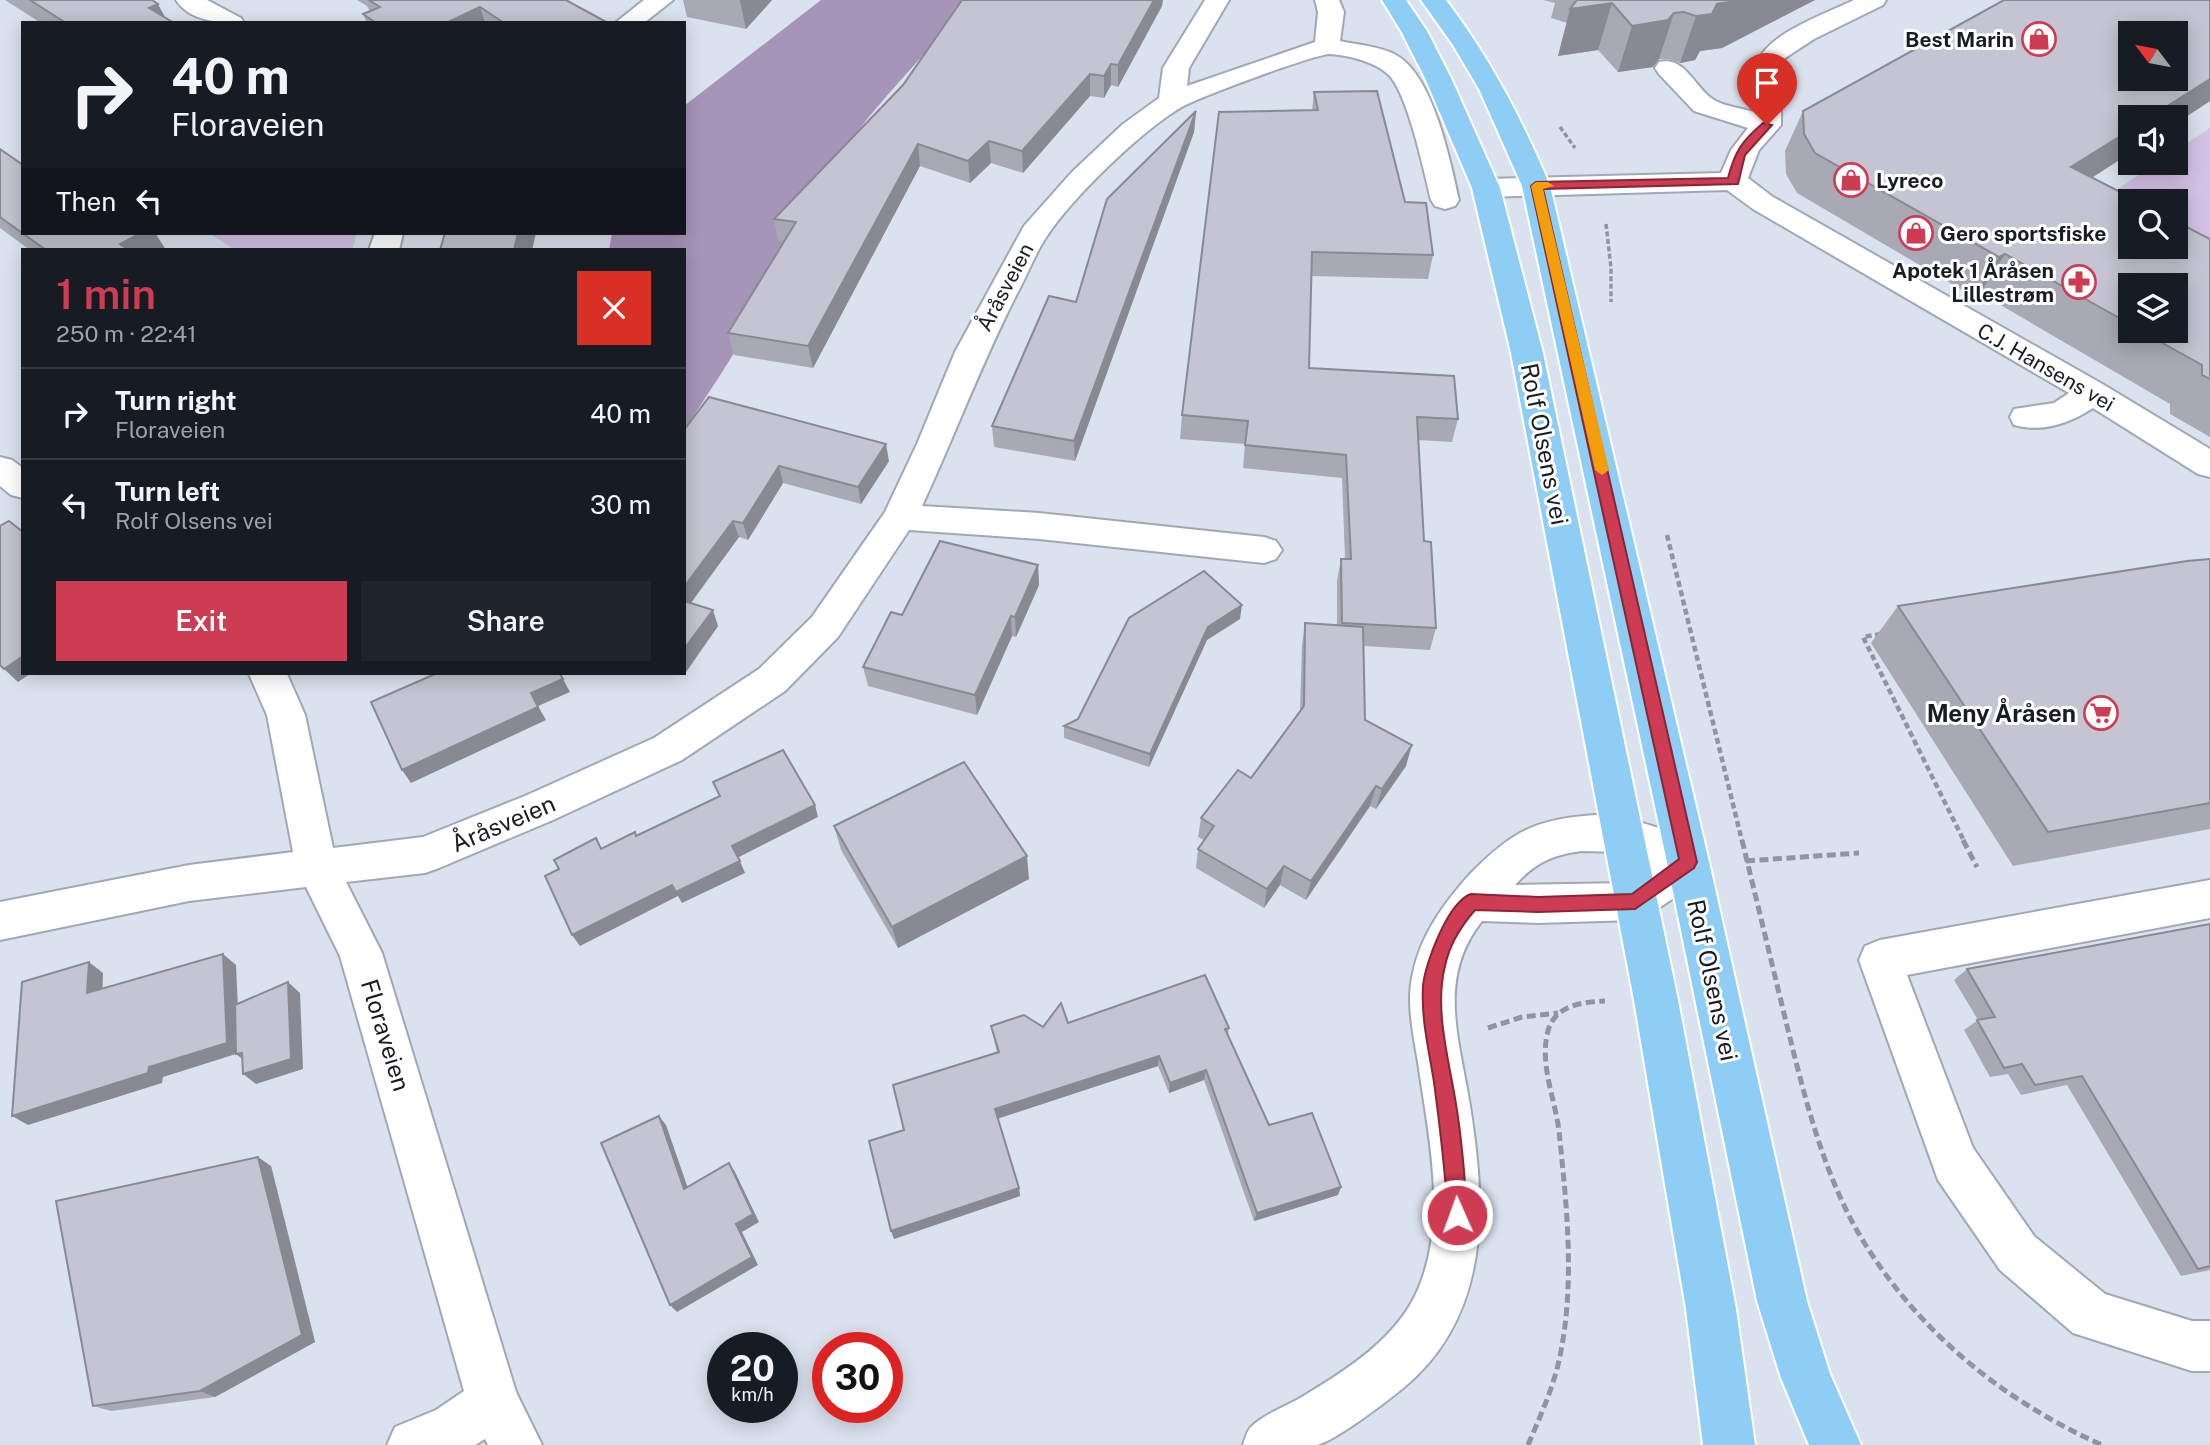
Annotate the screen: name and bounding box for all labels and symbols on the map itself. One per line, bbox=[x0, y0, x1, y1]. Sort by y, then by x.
shop icon: Best Marin bbox=[2020, 20, 2058, 58]
north arrow bbox=[2118, 21, 2188, 91]
place label: Best Marin bbox=[1905, 27, 2014, 52]
pin bbox=[1737, 53, 1797, 125]
shop icon: Lyreco bbox=[1832, 161, 1870, 199]
place label: Lyreco bbox=[1876, 168, 1943, 193]
shop icon: Gero sportsfiske bbox=[1897, 214, 1935, 252]
place label: Gero sportsfiske bbox=[1940, 221, 2106, 246]
street label: Åråsveien bbox=[970, 238, 1039, 335]
place label: Apotek 1 Åråsen Lillestrøm bbox=[1892, 256, 2054, 307]
pharmacy icon: Apotek 1 Åråsen Lillestrøm bbox=[2060, 263, 2098, 301]
street label: C.J. Hansens vei bbox=[1973, 318, 2119, 416]
street label: Rolf Olsens vei bbox=[1516, 361, 1574, 527]
supermarket icon: Meny Åråsen bbox=[2082, 694, 2120, 732]
place label: Meny Åråsen bbox=[1927, 697, 2076, 727]
street label: Åråsveien bbox=[446, 788, 559, 857]
street label: Rolf Olsens vei bbox=[1682, 897, 1744, 1063]
street label: Floraveien bbox=[356, 976, 416, 1094]
position arrow bbox=[1420, 1178, 1494, 1252]
speed limit sign: 30 bbox=[812, 1332, 903, 1423]

